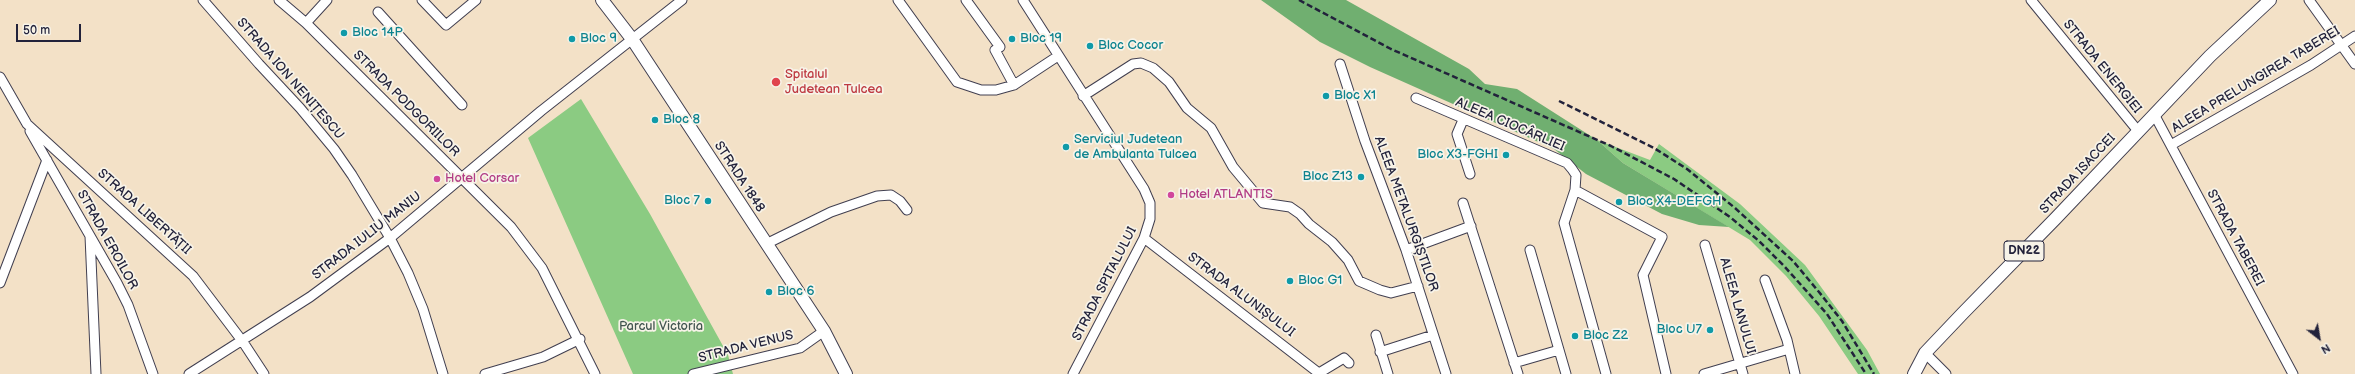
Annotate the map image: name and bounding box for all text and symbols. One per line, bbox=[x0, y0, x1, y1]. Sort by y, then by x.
street label: STRADA ION NENIȚESCU bbox=[233, 15, 347, 143]
scale bar bbox=[18, 16, 83, 42]
street label: STRADA ENERGIEI bbox=[2060, 17, 2144, 117]
text: 50 m bbox=[23, 23, 50, 38]
street label: ALEEA PRELUNGIREA TABEREI bbox=[2169, 23, 2343, 137]
place label: Bloc 14P bbox=[352, 25, 403, 41]
marker: Bloc 14P bbox=[339, 28, 349, 38]
place label: Bloc 9 bbox=[580, 31, 617, 47]
place label: Bloc 19 bbox=[1020, 31, 1062, 47]
marker: Bloc 9 bbox=[567, 34, 577, 44]
marker: Bloc 19 bbox=[1007, 34, 1017, 44]
place label: Bloc Cocor bbox=[1098, 38, 1163, 54]
marker: Bloc Cocor bbox=[1085, 41, 1095, 51]
street label: STRADA PODGORIILOR bbox=[350, 48, 462, 160]
place label: Spitalul Judetean Tulcea bbox=[785, 67, 883, 98]
marker: Spitalul Judetean Tulcea bbox=[770, 76, 782, 88]
place label: Bloc X1 bbox=[1334, 88, 1376, 104]
marker: Bloc X1 bbox=[1321, 91, 1331, 101]
street label: ALEEA CIOCÂRLIEI bbox=[1453, 95, 1567, 155]
place label: Bloc 8 bbox=[663, 112, 700, 128]
marker: Bloc 8 bbox=[650, 115, 660, 125]
street label: STRADA ISACCEI bbox=[2037, 131, 2119, 217]
place label: Serviciul Judetean de Ambulanta Tulcea bbox=[1074, 132, 1197, 163]
street label: ALEEA METALURGIȘTILOR bbox=[1371, 134, 1441, 294]
street label: STRADA 1848 bbox=[710, 139, 768, 215]
marker: Serviciul Judetean de Ambulanta Tulcea bbox=[1061, 142, 1071, 152]
place label: Bloc X3-FGHI bbox=[1417, 147, 1498, 163]
marker: Bloc X3-FGHI bbox=[1501, 150, 1511, 160]
street label: STRADA LIBERTĂȚII bbox=[94, 166, 194, 258]
place label: Bloc Z13 bbox=[1302, 169, 1353, 185]
place label: Hotel Corsar bbox=[445, 171, 519, 187]
marker: Bloc Z13 bbox=[1356, 172, 1366, 182]
marker: Hotel Corsar bbox=[432, 174, 442, 184]
place label: Hotel ATLANTIS bbox=[1179, 187, 1273, 203]
street label: STRADA TABEREI bbox=[2203, 187, 2267, 289]
street label: STRADA EROILOR bbox=[73, 188, 141, 292]
street label: STRADA IULIU MANIU bbox=[310, 189, 424, 283]
marker: Hotel ATLANTIS bbox=[1166, 190, 1176, 200]
place label: Bloc 7 bbox=[664, 193, 700, 209]
place label: Bloc X4-DEFGH bbox=[1627, 194, 1722, 210]
marker: Bloc 7 bbox=[703, 196, 713, 206]
marker: Bloc X4-DEFGH bbox=[1614, 197, 1624, 207]
street label: STRADA SPITALULUI bbox=[1070, 224, 1140, 344]
road number: DN22 bbox=[2004, 241, 2044, 261]
street label: STRADA ALUNIȘULUI bbox=[1184, 250, 1298, 340]
street label: ALEEA LANULUI bbox=[1716, 256, 1758, 356]
place label: Bloc G1 bbox=[1298, 273, 1342, 289]
marker: Bloc G1 bbox=[1285, 276, 1295, 286]
place label: Bloc 6 bbox=[777, 284, 814, 300]
marker: Bloc 6 bbox=[764, 287, 774, 297]
north arrow bbox=[2299, 318, 2339, 358]
park label: Parcul Victoria bbox=[619, 319, 703, 335]
place label: Bloc U7 bbox=[1657, 322, 1702, 338]
marker: Bloc U7 bbox=[1705, 325, 1715, 335]
street label: STRADA VENUS bbox=[697, 328, 795, 366]
place label: Bloc Z2 bbox=[1583, 328, 1628, 344]
marker: Bloc Z2 bbox=[1570, 331, 1580, 341]
text: N bbox=[2319, 341, 2332, 356]

